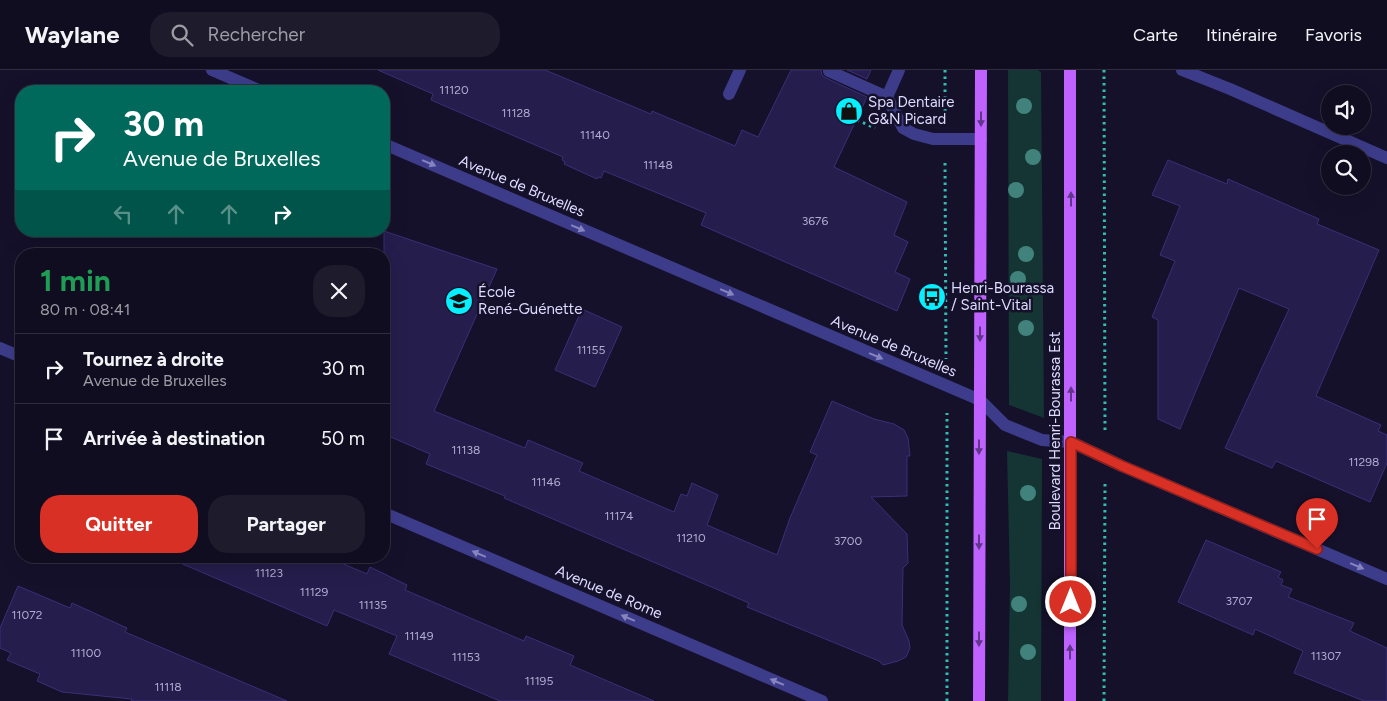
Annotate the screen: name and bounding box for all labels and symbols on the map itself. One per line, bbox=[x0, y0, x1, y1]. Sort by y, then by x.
house number: 11120 bbox=[439, 83, 469, 97]
place label: Spa Dentaire G&N Picard bbox=[868, 93, 954, 128]
shop icon: Spa Dentaire G&N Picard bbox=[834, 96, 864, 126]
house number: 11128 bbox=[502, 106, 530, 120]
one-way arrow bbox=[977, 111, 985, 127]
house number: 11140 bbox=[580, 128, 610, 142]
street label: Avenue de Bruxelles bbox=[456, 151, 588, 221]
house number: 11148 bbox=[643, 158, 673, 172]
one-way arrow bbox=[421, 160, 436, 168]
one-way arrow bbox=[1067, 191, 1075, 207]
house number: 3676 bbox=[802, 214, 828, 228]
one-way arrow bbox=[571, 224, 585, 232]
place label: Henri-Bourassa / Saint-Vital bbox=[951, 279, 1054, 314]
bus stop icon: Henri-Bourassa / Saint-Vital bbox=[917, 282, 947, 312]
place label: École René-Guénette bbox=[478, 283, 582, 318]
school or university icon: École René-Guénette bbox=[444, 286, 474, 316]
one-way arrow bbox=[720, 288, 734, 296]
street label: Avenue de Bruxelles bbox=[828, 311, 960, 381]
one-way arrow bbox=[976, 326, 984, 342]
street label: Boulevard Henri-Bourassa Est bbox=[1046, 331, 1064, 530]
house number: 11155 bbox=[577, 343, 605, 357]
one-way arrow bbox=[869, 352, 884, 360]
one-way arrow bbox=[1067, 385, 1075, 401]
one-way arrow bbox=[975, 439, 983, 455]
house number: 11138 bbox=[452, 443, 480, 457]
house number: 11298 bbox=[1349, 455, 1379, 469]
house number: 11146 bbox=[531, 475, 561, 489]
pin bbox=[1296, 498, 1338, 549]
house number: 11174 bbox=[605, 509, 634, 523]
house number: 11210 bbox=[676, 531, 706, 545]
house number: 3700 bbox=[834, 534, 862, 548]
one-way arrow bbox=[975, 534, 983, 550]
one-way arrow bbox=[472, 549, 486, 557]
street label: Avenue de Rome bbox=[553, 561, 665, 623]
one-way arrow bbox=[1350, 562, 1365, 570]
house number: 11123 bbox=[255, 566, 283, 580]
position arrow bbox=[1044, 575, 1096, 627]
house number: 11129 bbox=[300, 585, 328, 599]
house number: 3707 bbox=[1225, 594, 1253, 608]
house number: 11135 bbox=[359, 598, 387, 612]
house number: 11072 bbox=[12, 608, 42, 622]
one-way arrow bbox=[621, 613, 635, 621]
house number: 11149 bbox=[404, 629, 434, 643]
one-way arrow bbox=[975, 631, 983, 647]
one-way arrow bbox=[1067, 644, 1075, 660]
house number: 11100 bbox=[71, 646, 101, 660]
house number: 11307 bbox=[1311, 649, 1342, 663]
house number: 11153 bbox=[452, 650, 480, 664]
house number: 11195 bbox=[525, 674, 553, 688]
one-way arrow bbox=[770, 677, 784, 685]
house number: 11118 bbox=[154, 680, 182, 694]

